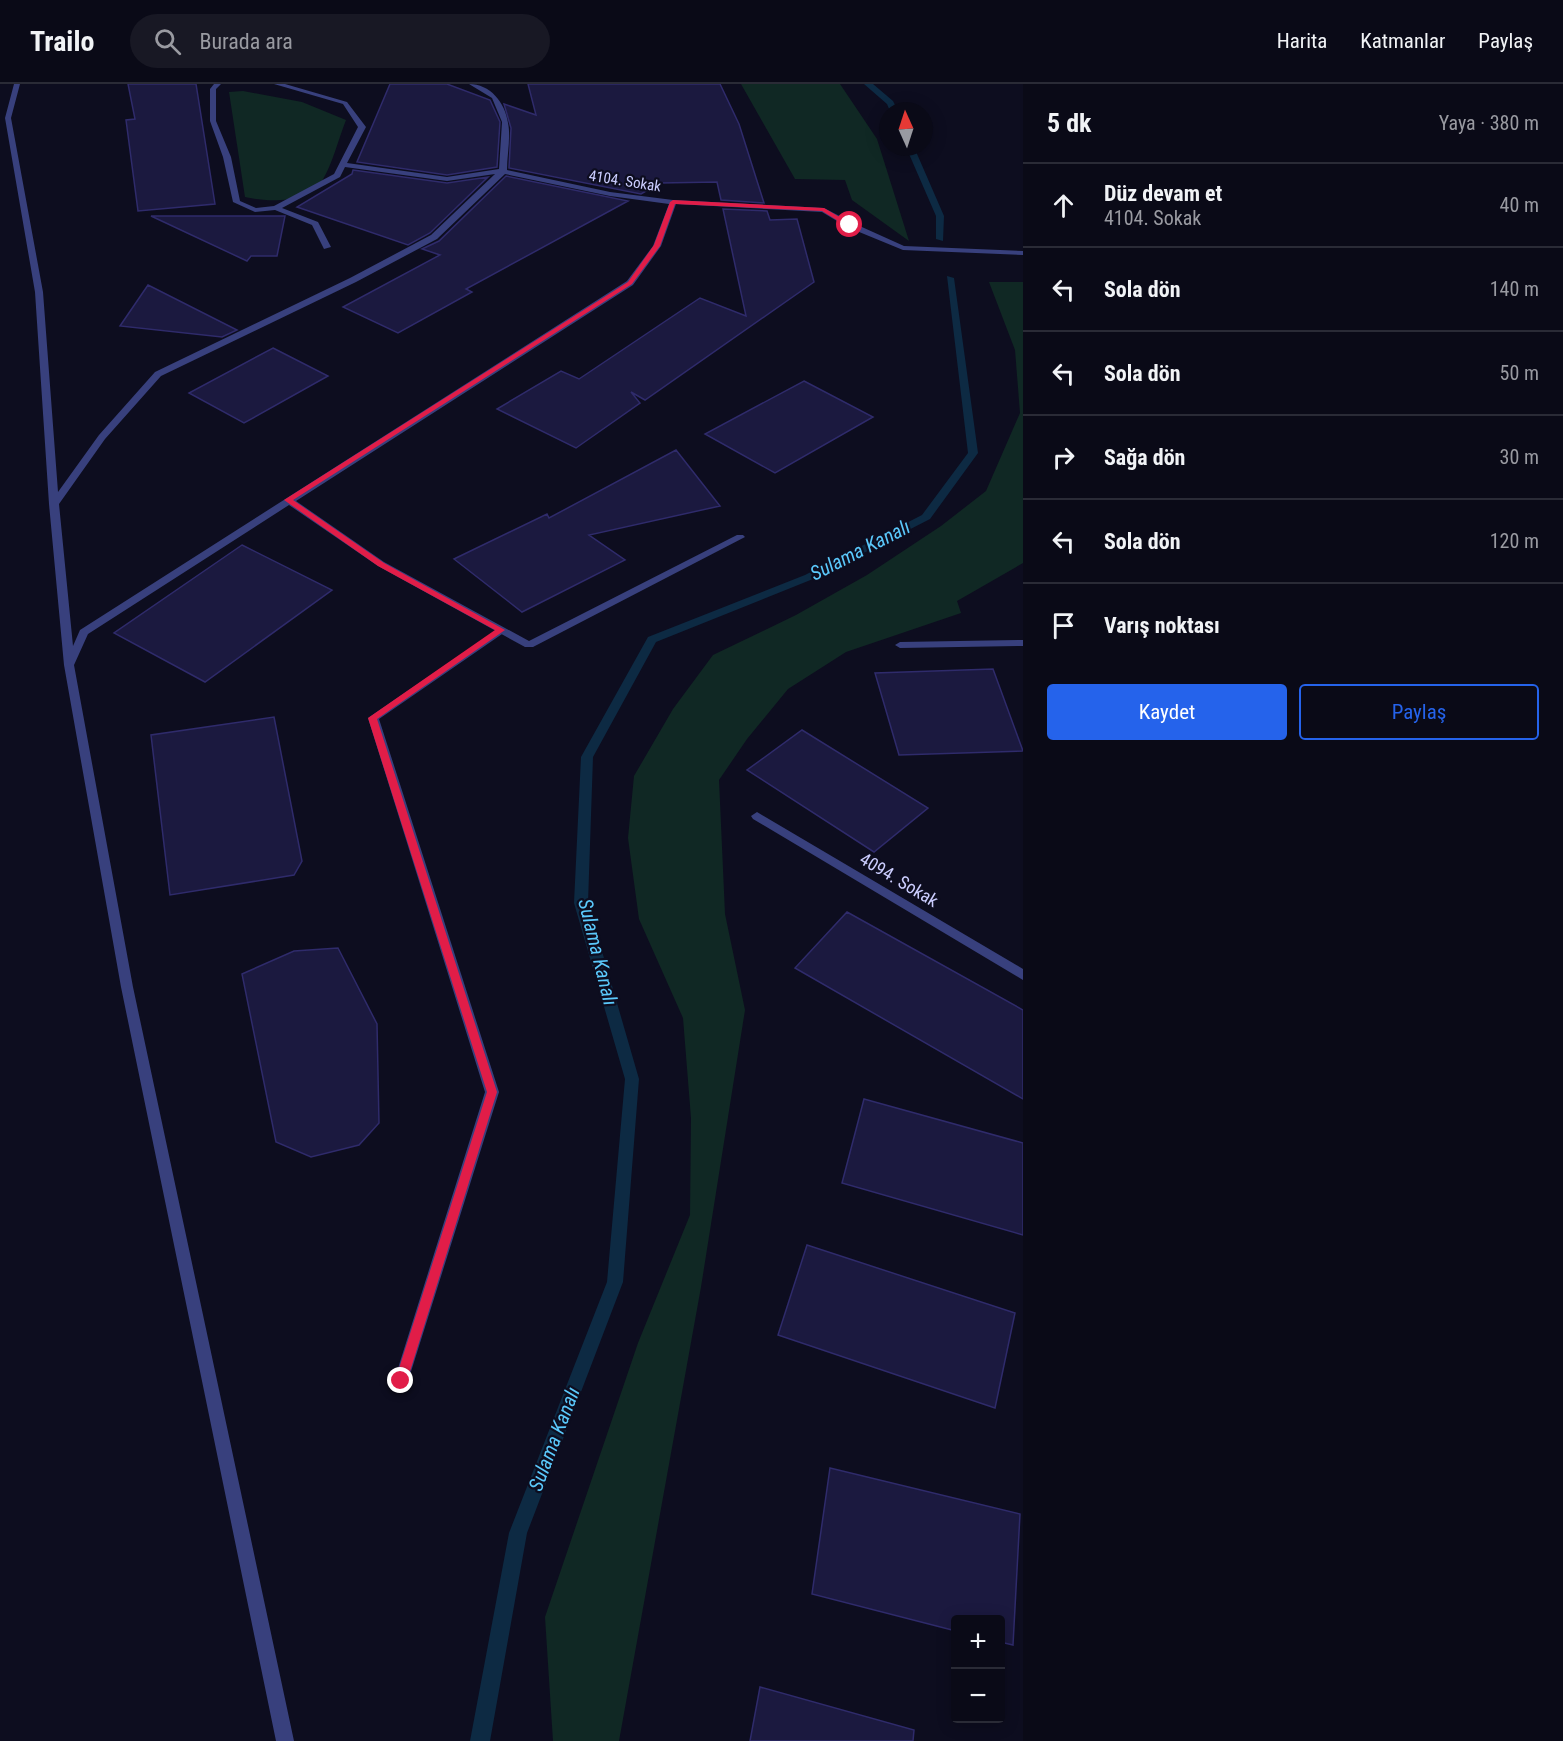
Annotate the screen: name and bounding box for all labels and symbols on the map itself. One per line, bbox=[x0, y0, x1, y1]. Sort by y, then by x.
north arrow bbox=[879, 102, 933, 156]
street label: 4104. Sokak bbox=[588, 166, 663, 196]
route start bbox=[836, 211, 862, 237]
water label: Sulama Kanalı bbox=[806, 515, 914, 585]
street label: 4094. Sokak bbox=[856, 848, 942, 911]
water label: Sulama Kanalı bbox=[573, 896, 623, 1008]
route end bbox=[387, 1367, 413, 1393]
water label: Sulama Kanalı bbox=[523, 1384, 585, 1494]

